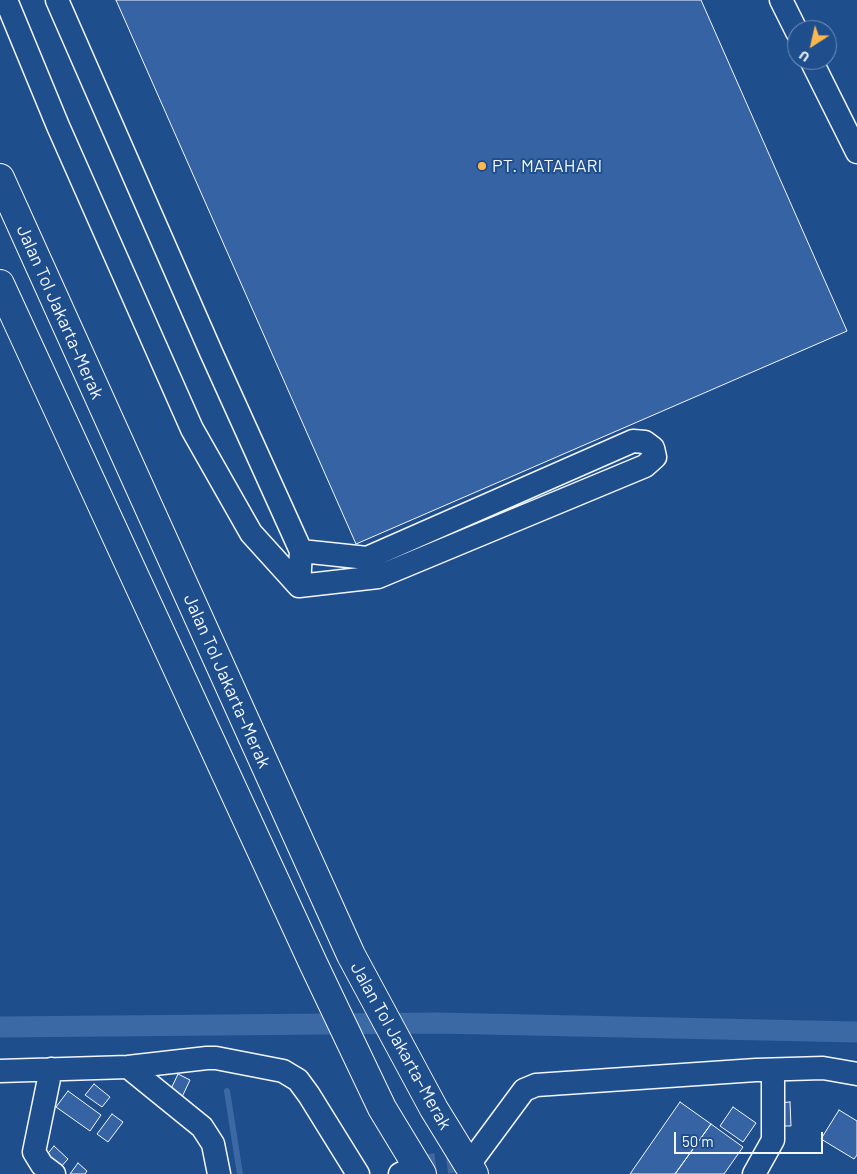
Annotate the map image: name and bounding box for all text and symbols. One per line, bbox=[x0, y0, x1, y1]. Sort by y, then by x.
north arrow bbox=[787, 20, 837, 70]
text: U bbox=[795, 47, 812, 66]
place label: PT. MATAHARI bbox=[492, 155, 602, 177]
marker: PT. MATAHARI bbox=[476, 160, 488, 172]
street label: Jalan Tol Jakarta–Merak bbox=[12, 222, 108, 402]
street label: Jalan Tol Jakarta–Merak bbox=[179, 591, 275, 771]
street label: Jalan Tol Jakarta–Merak bbox=[346, 958, 456, 1134]
scale bar bbox=[677, 1122, 826, 1154]
text: 50 m bbox=[682, 1132, 714, 1150]

